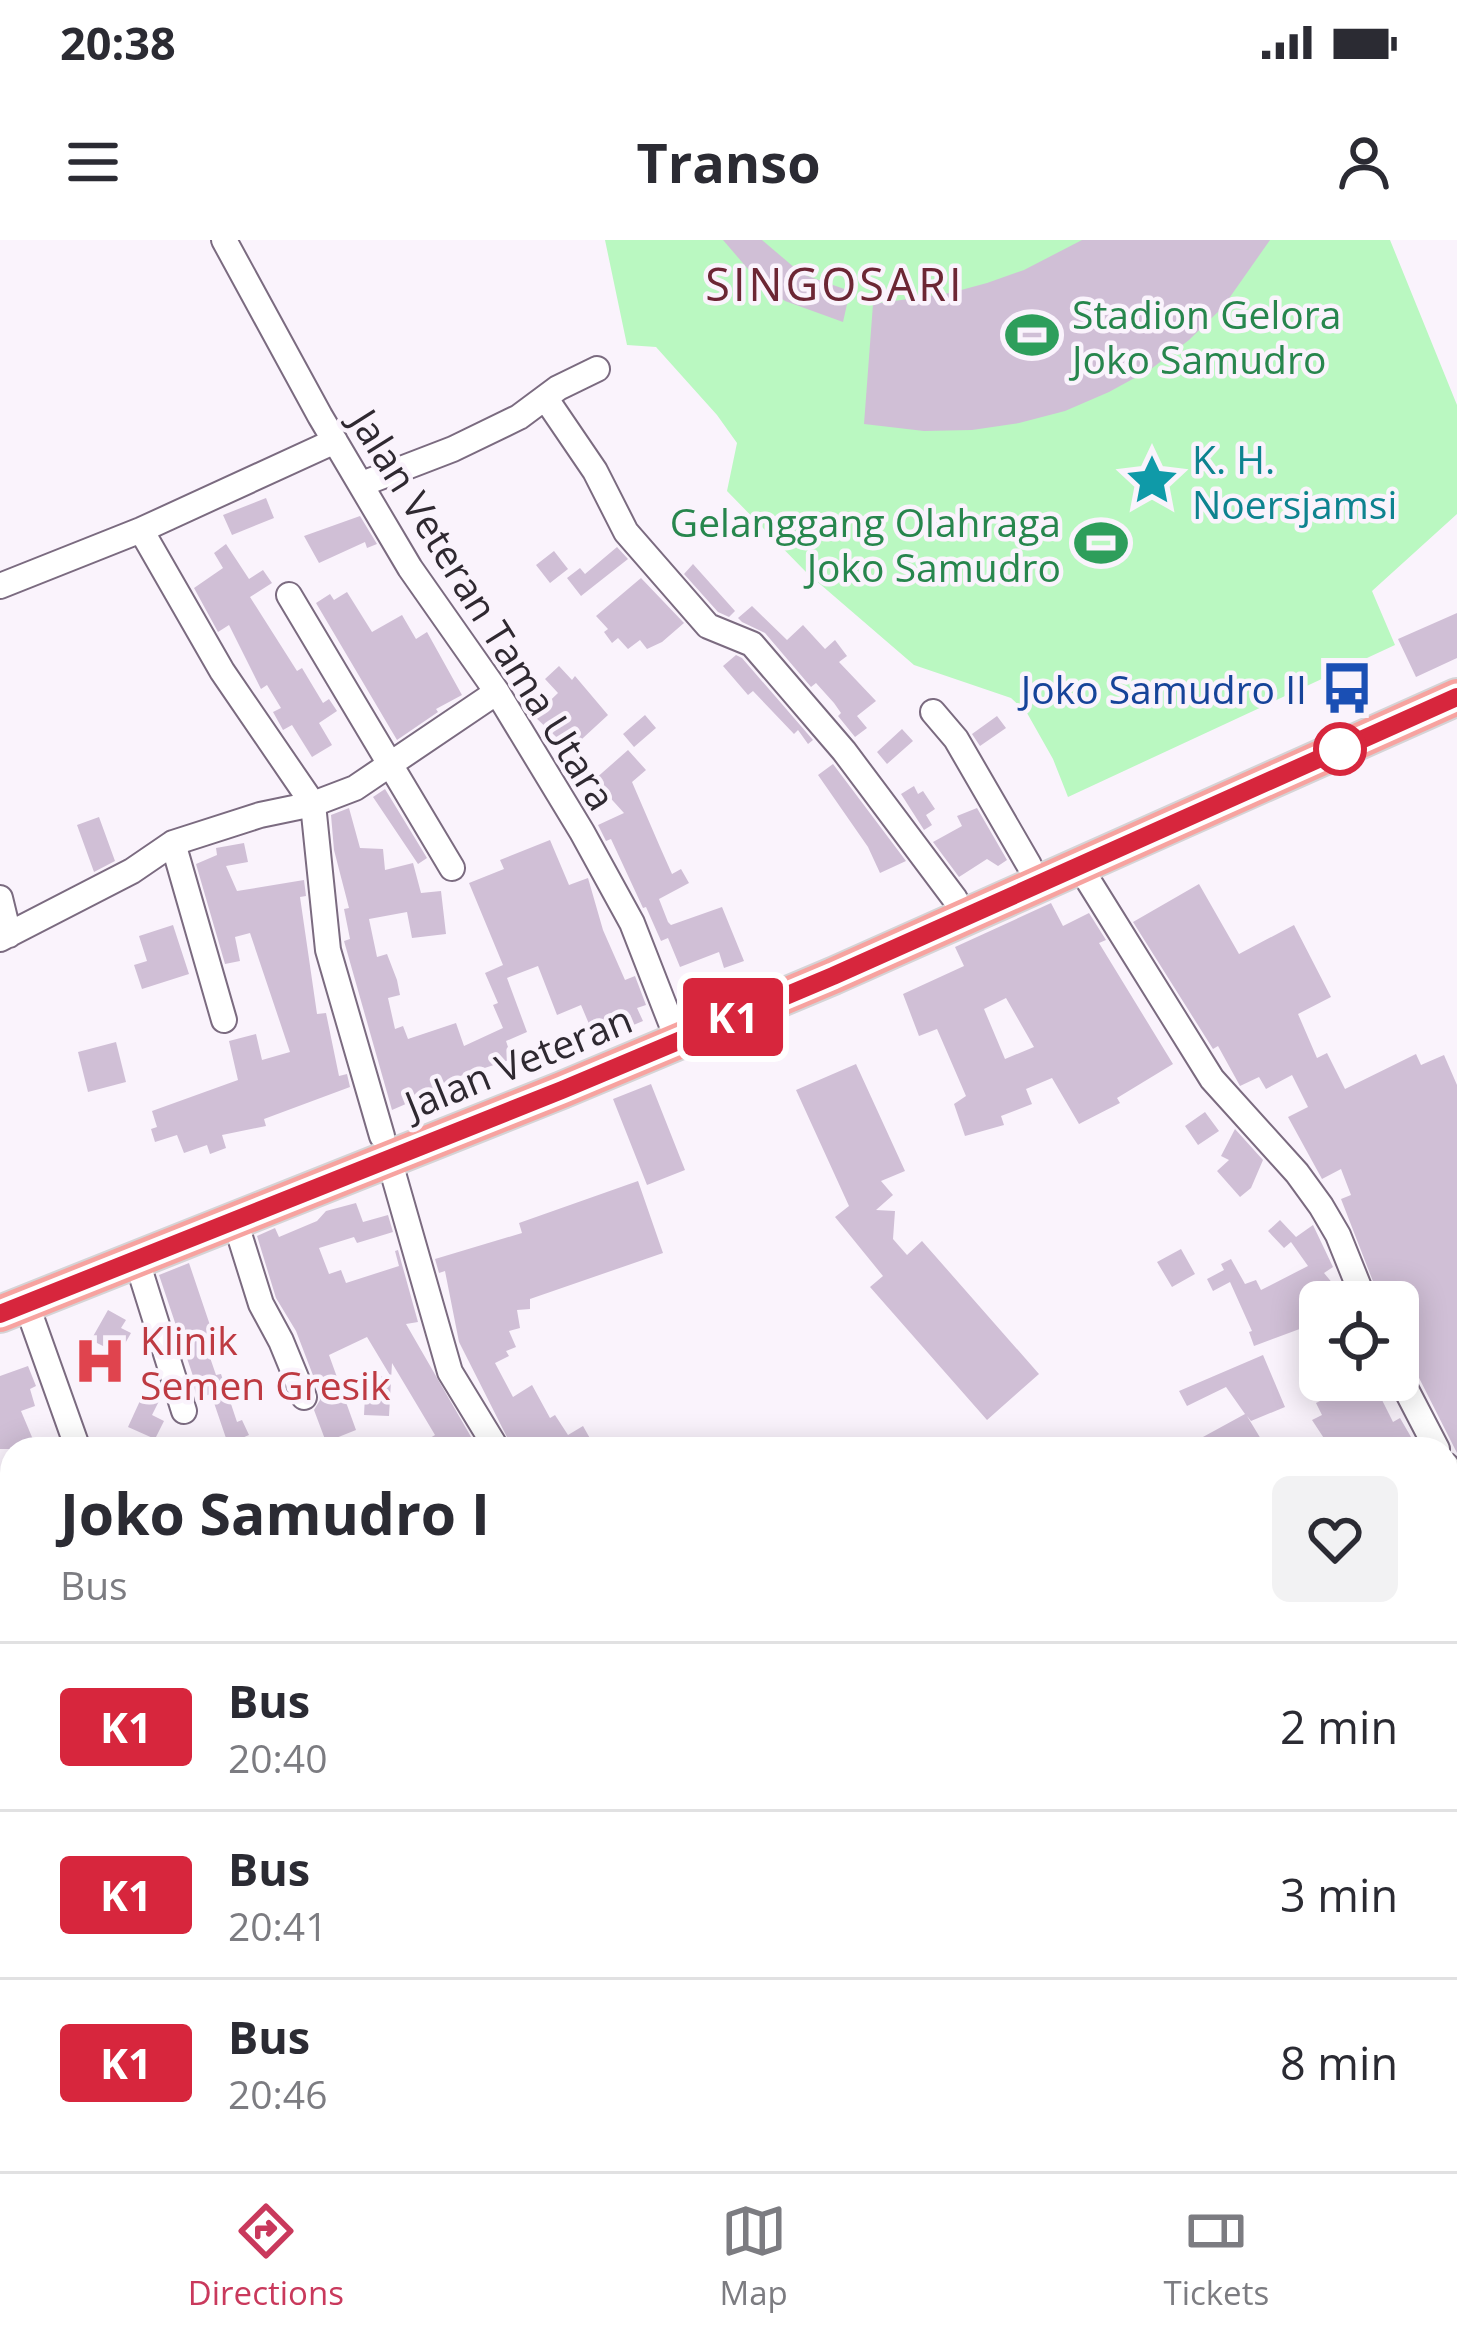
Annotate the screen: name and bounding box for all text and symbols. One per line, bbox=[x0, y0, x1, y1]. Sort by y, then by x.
text: 20:38 bbox=[60, 12, 176, 73]
text: Transo bbox=[636, 125, 821, 199]
icon: menu bbox=[60, 129, 126, 195]
icon: person bbox=[1331, 129, 1397, 195]
district label: SINGOSARI bbox=[705, 253, 965, 314]
place label: Stadion Gelora Joko Samudro bbox=[1068, 287, 1341, 385]
sports icon: Stadion Gelora Joko Samudro bbox=[1003, 306, 1061, 364]
street label: Jalan Veteran Tama Utara bbox=[337, 395, 629, 819]
place label: K. H. Noersjamsi bbox=[1192, 432, 1397, 530]
place icon: K. H. Noersjamsi bbox=[1123, 451, 1181, 509]
place label: Gelanggang Olahraga Joko Samudro bbox=[670, 495, 1061, 593]
sports icon: Gelanggang Olahraga Joko Samudro bbox=[1072, 514, 1130, 572]
bus stop icon: Joko Samudro II bbox=[1318, 659, 1376, 717]
place label: Joko Samudro II bbox=[1017, 662, 1307, 715]
unlabelled marker bbox=[1315, 724, 1365, 774]
line badge: K1 bbox=[679, 978, 787, 1056]
text: K1 bbox=[707, 988, 759, 1045]
street label: Jalan Veteran bbox=[393, 991, 639, 1132]
map controls bbox=[1299, 1281, 1419, 1401]
button: locate bbox=[1299, 1281, 1419, 1401]
place label: Klinik Semen Gresik bbox=[140, 1313, 391, 1411]
hospital icon: Klinik Semen Gresik bbox=[71, 1332, 129, 1390]
text: Joko Samudro I bbox=[60, 1474, 490, 1552]
button: heart bbox=[1272, 1476, 1398, 1602]
text: Bus bbox=[60, 1558, 128, 1611]
text: Bus bbox=[228, 1670, 310, 1731]
text: 2 min bbox=[1280, 1696, 1398, 1757]
text: K1 bbox=[100, 1698, 152, 1755]
text: 20:40 bbox=[228, 1731, 327, 1784]
text: Bus bbox=[228, 1838, 310, 1899]
text: 3 min bbox=[1280, 1864, 1398, 1925]
text: K1 bbox=[100, 1866, 152, 1923]
text: 20:41 bbox=[228, 1899, 327, 1952]
text: Bus bbox=[228, 2006, 310, 2067]
text: 8 min bbox=[1280, 2032, 1398, 2093]
text: K1 bbox=[100, 2034, 152, 2091]
text: 20:46 bbox=[228, 2067, 327, 2120]
tab: Directions bbox=[188, 2198, 344, 2315]
tab: Map bbox=[720, 2198, 788, 2315]
tab: Tickets bbox=[1163, 2198, 1269, 2315]

